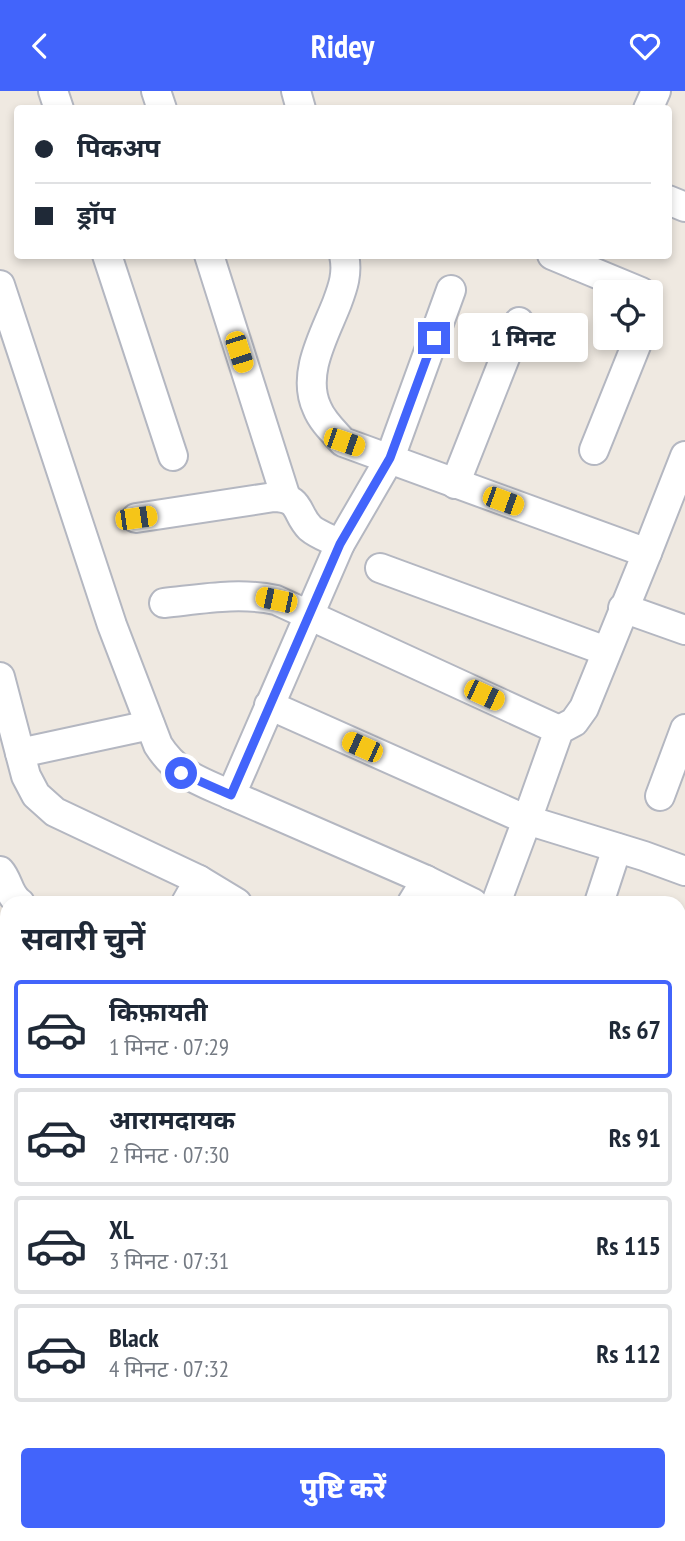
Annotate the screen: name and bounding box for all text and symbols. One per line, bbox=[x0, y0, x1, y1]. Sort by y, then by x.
text: Ridey bbox=[311, 25, 374, 67]
icon: back bbox=[21, 27, 59, 65]
icon: heart bbox=[626, 27, 664, 65]
text: पिकअप bbox=[77, 131, 160, 164]
text: ड्रॉप bbox=[77, 198, 115, 231]
map controls bbox=[593, 280, 663, 350]
button: locate bbox=[593, 280, 663, 350]
callout: 1 मिनट bbox=[458, 313, 588, 363]
route end bbox=[418, 322, 450, 354]
text: 1 मिनट bbox=[490, 323, 556, 352]
car bbox=[223, 329, 256, 375]
car bbox=[321, 425, 368, 459]
car bbox=[480, 484, 527, 518]
car bbox=[114, 505, 159, 531]
car bbox=[254, 585, 299, 615]
car bbox=[461, 677, 508, 713]
car bbox=[339, 729, 386, 765]
route start bbox=[165, 757, 197, 789]
text: सवारी चुनें bbox=[21, 917, 145, 959]
text: किफ़ायती bbox=[109, 995, 208, 1028]
icon: car bbox=[25, 998, 88, 1061]
text: Rs 67 bbox=[609, 1013, 661, 1046]
text: 1 मिनट · 07:29 bbox=[109, 1032, 229, 1061]
text: आरामदायक bbox=[109, 1103, 235, 1136]
icon: car bbox=[25, 1106, 88, 1169]
text: Rs 91 bbox=[609, 1121, 661, 1154]
text: 2 मिनट · 07:30 bbox=[109, 1140, 229, 1169]
text: XL bbox=[109, 1213, 134, 1246]
icon: car bbox=[25, 1214, 88, 1277]
text: Rs 115 bbox=[596, 1229, 661, 1262]
text: 3 मिनट · 07:31 bbox=[109, 1246, 229, 1275]
text: Black bbox=[109, 1321, 159, 1354]
icon: car bbox=[25, 1322, 88, 1385]
text: Rs 112 bbox=[596, 1337, 661, 1370]
text: 4 मिनट · 07:32 bbox=[109, 1354, 229, 1383]
button: पुष्टि करें bbox=[21, 1448, 665, 1528]

